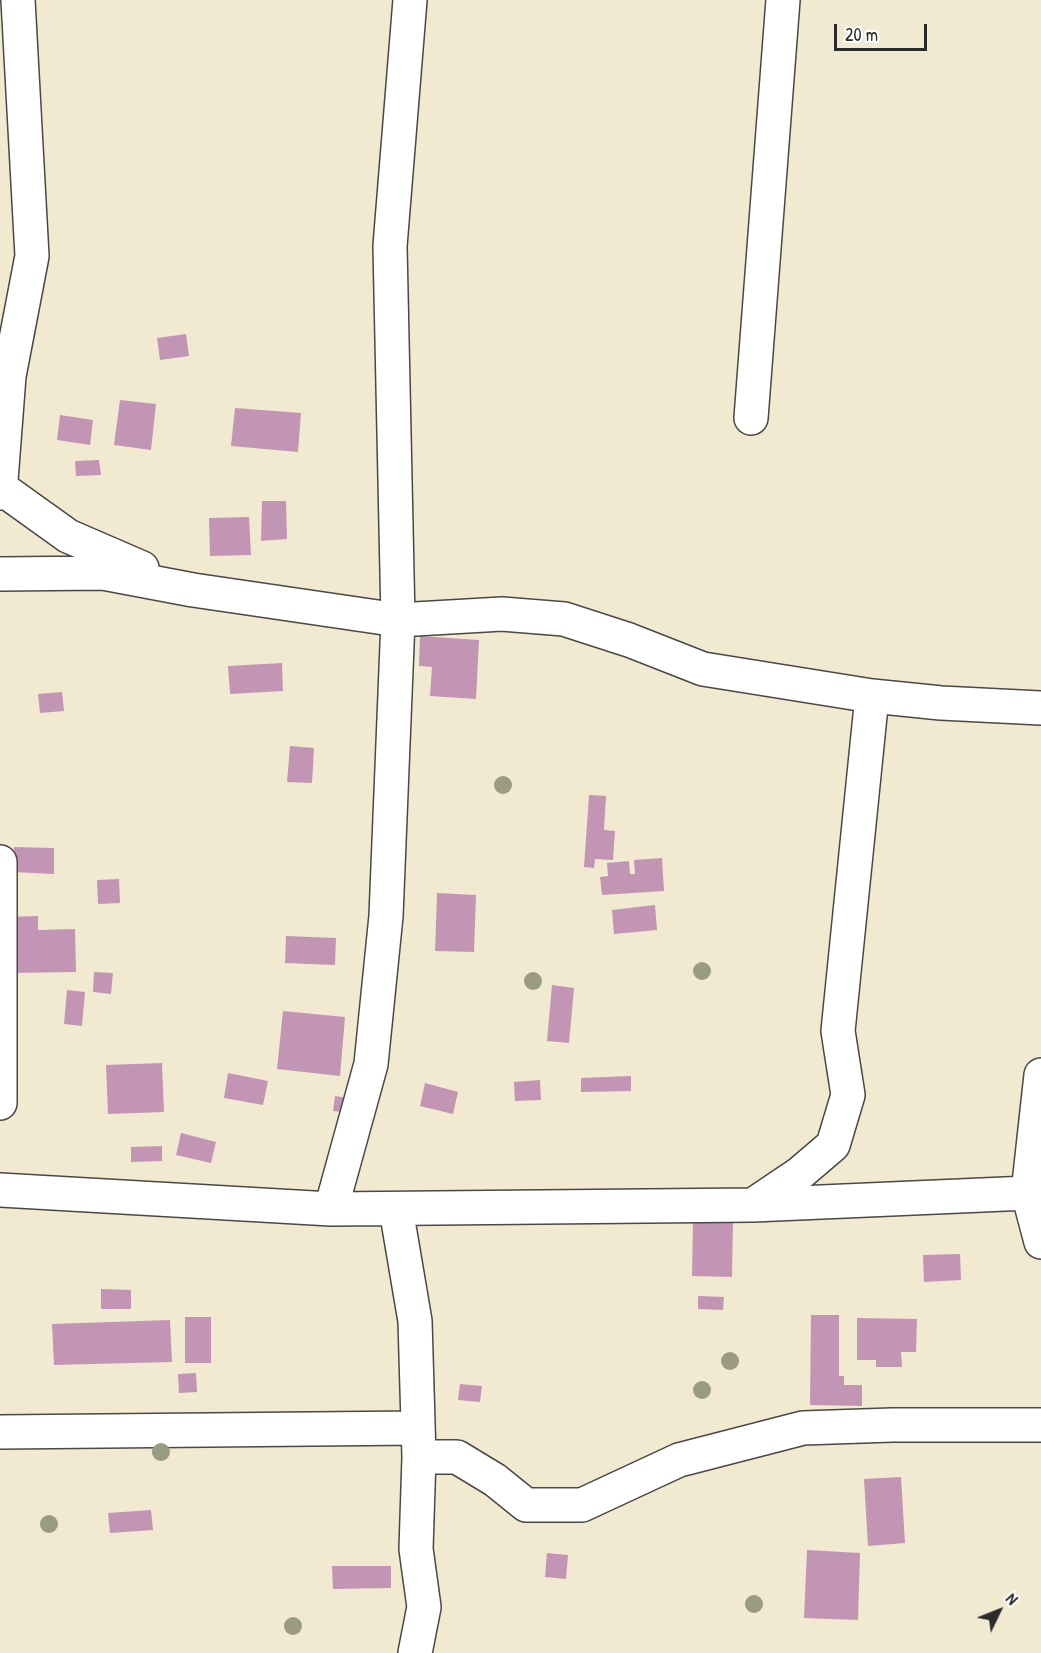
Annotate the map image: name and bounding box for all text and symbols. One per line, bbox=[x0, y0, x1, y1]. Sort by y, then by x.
scale bar bbox=[837, 12, 930, 50]
text: 20 m bbox=[845, 22, 878, 47]
north arrow bbox=[969, 1581, 1029, 1641]
text: N bbox=[1001, 1588, 1023, 1609]

